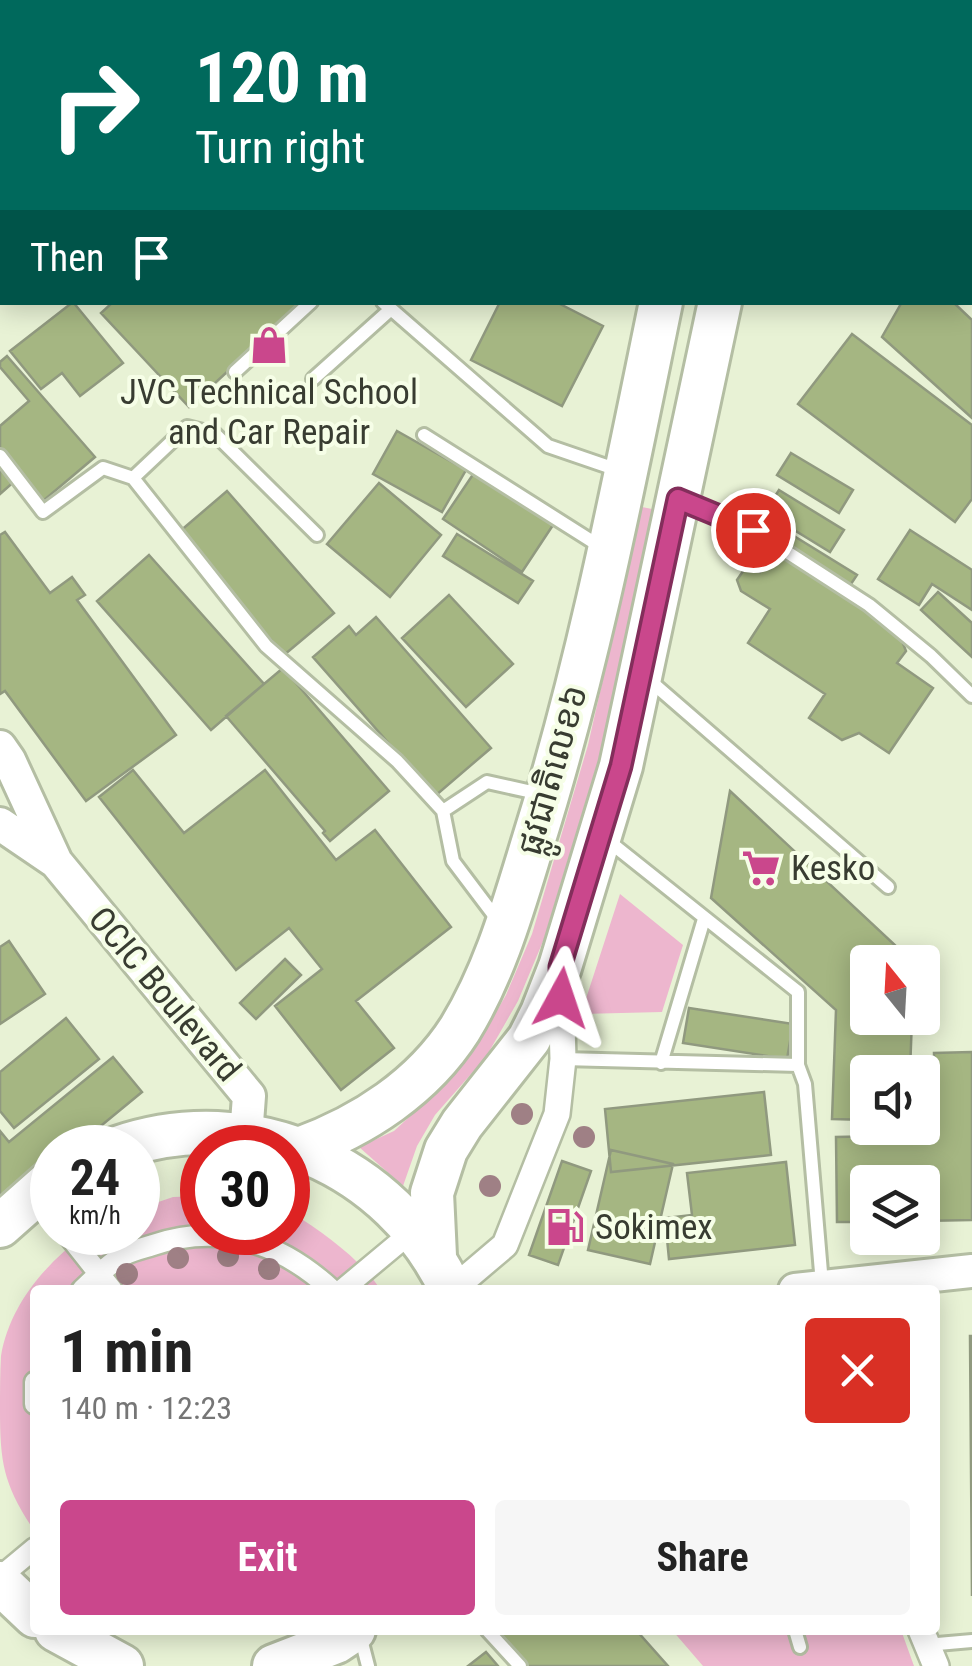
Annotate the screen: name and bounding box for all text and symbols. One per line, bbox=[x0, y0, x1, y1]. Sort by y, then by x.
text: 120 m bbox=[195, 37, 369, 119]
icon: right bbox=[30, 40, 160, 170]
text: Turn right bbox=[195, 121, 365, 174]
icon: arrive bbox=[124, 230, 179, 285]
text: Then bbox=[30, 236, 104, 280]
shop icon: JVC Technical School and Car Repair bbox=[248, 324, 290, 366]
place label: JVC Technical School and Car Repair bbox=[120, 372, 418, 453]
pin bbox=[711, 488, 796, 573]
icon: arrive bbox=[726, 503, 781, 558]
street label: ផ្លូវជាតិលេខ៦ bbox=[509, 680, 606, 863]
supermarket icon: Kesko bbox=[740, 847, 782, 889]
place label: Kesko bbox=[791, 848, 875, 889]
street label: OCIC Boulevard bbox=[80, 899, 249, 1090]
north arrow bbox=[850, 945, 940, 1035]
map controls bbox=[850, 945, 940, 1255]
position arrow bbox=[509, 946, 613, 1050]
button: sound bbox=[850, 1055, 940, 1145]
speed limit sign: 30 bbox=[180, 1125, 310, 1255]
text: 24 bbox=[70, 1149, 120, 1207]
button: layers bbox=[850, 1165, 940, 1255]
text: km/h bbox=[69, 1201, 121, 1230]
fuel station icon: Sokimex bbox=[544, 1206, 586, 1248]
place label: Sokimex bbox=[595, 1207, 713, 1248]
text: 1 min bbox=[60, 1316, 193, 1387]
button: close bbox=[805, 1318, 910, 1423]
text: 140 m · 12:23 bbox=[60, 1389, 232, 1427]
button: Exit bbox=[60, 1500, 475, 1615]
button: Share bbox=[495, 1500, 910, 1615]

